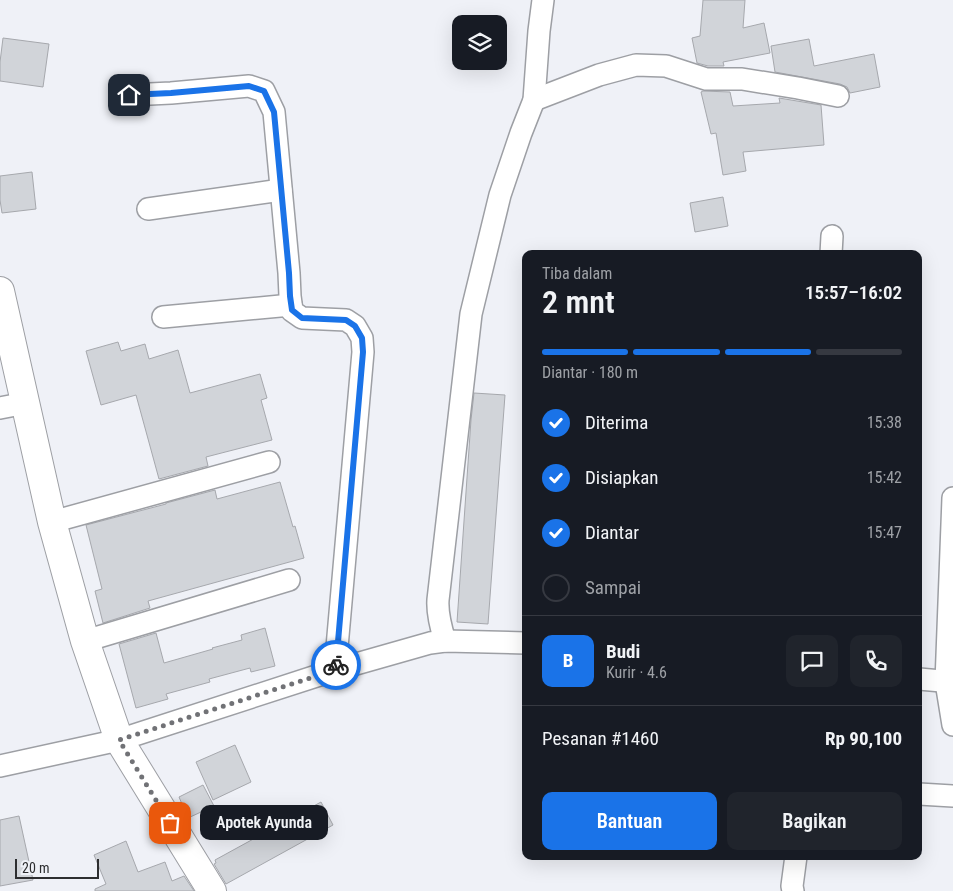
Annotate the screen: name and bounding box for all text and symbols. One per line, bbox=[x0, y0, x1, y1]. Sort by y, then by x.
map controls bbox=[452, 15, 507, 70]
button: layers bbox=[452, 15, 507, 70]
pin bbox=[108, 74, 150, 116]
icon: home bbox=[115, 81, 143, 109]
text: Tiba dalam bbox=[542, 264, 612, 283]
text: 15:57–16:02 bbox=[805, 281, 902, 304]
text: 2 mnt bbox=[542, 283, 615, 321]
text: Diantar · 180 m bbox=[542, 363, 638, 382]
icon: check bbox=[542, 409, 570, 437]
text: Diterima bbox=[585, 411, 648, 434]
text: 15:38 bbox=[867, 413, 902, 432]
icon: check bbox=[542, 464, 570, 492]
text: Disiapkan bbox=[585, 466, 659, 489]
text: 15:42 bbox=[867, 468, 902, 487]
icon: check bbox=[542, 519, 570, 547]
text: Diantar bbox=[585, 521, 639, 544]
text: 15:47 bbox=[867, 523, 902, 542]
text: Sampai bbox=[585, 576, 641, 599]
button: chat bbox=[786, 635, 838, 687]
button: phone bbox=[850, 635, 902, 687]
courier bbox=[311, 640, 361, 690]
text: Budi bbox=[606, 640, 640, 663]
text: B bbox=[563, 649, 573, 672]
icon: bike bbox=[322, 651, 350, 679]
text: Kurir · 4.6 bbox=[606, 663, 667, 682]
text: Pesanan #1460 bbox=[542, 727, 659, 750]
text: Rp 90,100 bbox=[825, 727, 902, 750]
button: Bantuan bbox=[542, 792, 717, 850]
button: Bagikan bbox=[727, 792, 902, 850]
pin bbox=[149, 802, 191, 844]
callout: Apotek Ayunda bbox=[200, 806, 328, 840]
icon: bag bbox=[156, 809, 184, 837]
text: Apotek Ayunda bbox=[216, 813, 312, 832]
scale bar bbox=[15, 856, 99, 879]
text: 20 m bbox=[22, 860, 50, 876]

